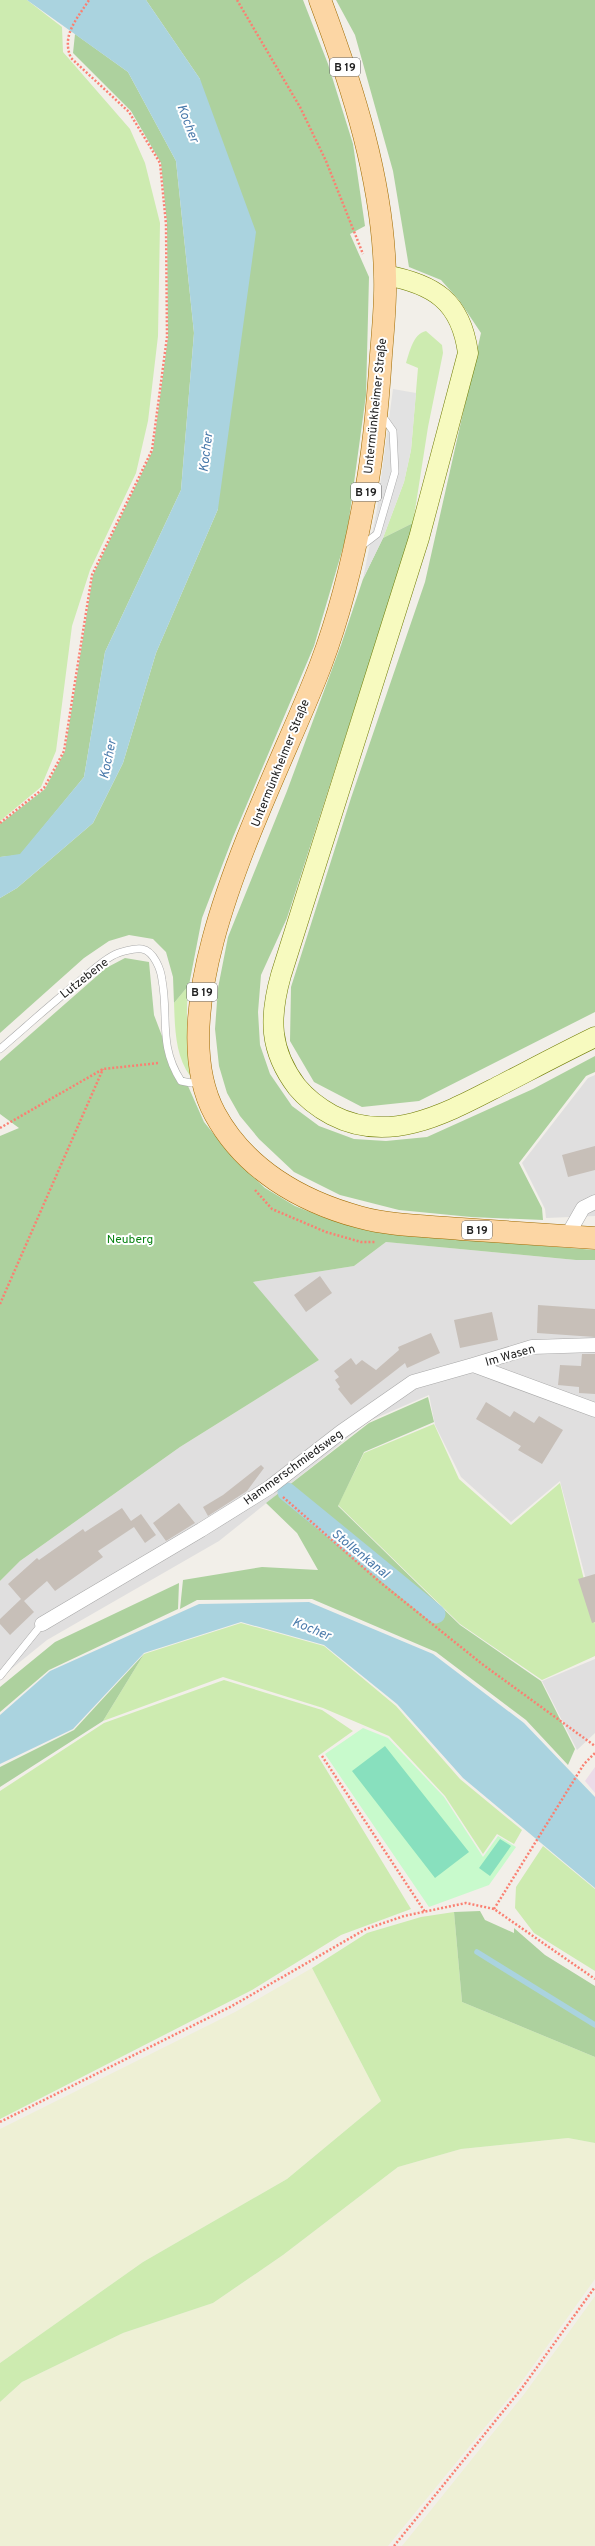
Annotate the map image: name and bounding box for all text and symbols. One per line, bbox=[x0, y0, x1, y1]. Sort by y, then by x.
road number: B 19 bbox=[330, 58, 360, 76]
water label: Kocher bbox=[173, 102, 202, 146]
street label: Untermünkheimer Straße bbox=[361, 337, 391, 475]
water label: Kocher bbox=[197, 430, 217, 473]
road number: B 19 bbox=[351, 483, 381, 501]
street label: Untermünkheimer Straße bbox=[248, 697, 314, 830]
water label: Kocher bbox=[97, 737, 121, 781]
street label: Lutzebene bbox=[57, 955, 112, 1003]
road number: B 19 bbox=[187, 983, 217, 1001]
road number: B 19 bbox=[462, 1221, 492, 1239]
park label: Neuberg bbox=[107, 1232, 153, 1248]
street label: Im Wasen bbox=[484, 1341, 537, 1371]
street label: Hammerschmiedsweg bbox=[241, 1426, 346, 1509]
water label: Stollenkanal bbox=[328, 1527, 392, 1583]
water label: Kocher bbox=[290, 1615, 334, 1645]

